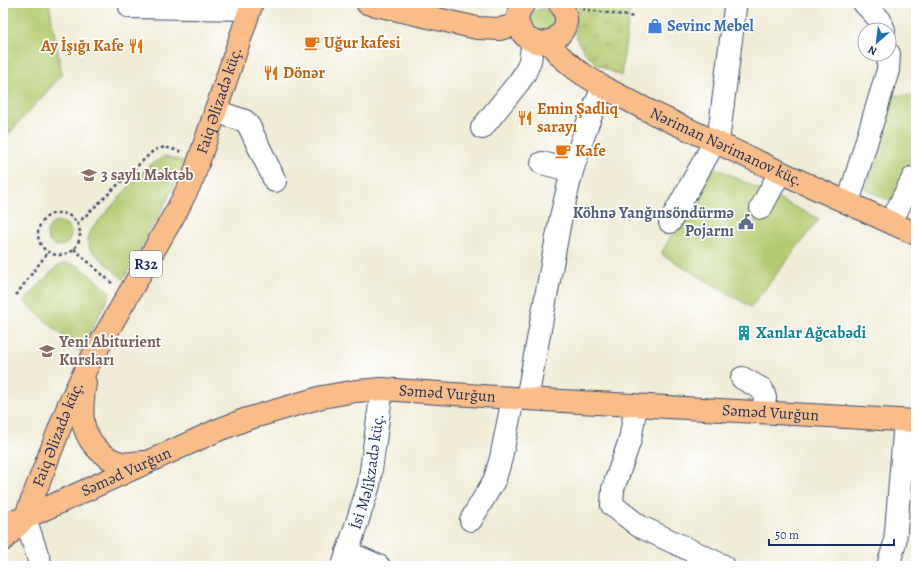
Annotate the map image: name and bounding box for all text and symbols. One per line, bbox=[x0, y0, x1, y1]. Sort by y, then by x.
place label: Sevinc Mebel bbox=[667, 15, 755, 37]
shop icon: Sevinc Mebel bbox=[646, 17, 664, 35]
north arrow bbox=[857, 22, 897, 62]
place label: Uğur kafesi bbox=[324, 32, 401, 54]
cafe icon: Uğur kafesi bbox=[303, 34, 321, 52]
place label: Ay İşığı Kafe bbox=[40, 35, 124, 57]
restaurant icon: Ay İşığı Kafe bbox=[127, 37, 145, 55]
text: N bbox=[865, 42, 880, 59]
street label: Faiq Əlizadə küç. bbox=[191, 44, 247, 157]
place label: Dönər bbox=[283, 62, 325, 84]
restaurant icon: Dönər bbox=[262, 64, 280, 82]
place label: Emin Şadlıq sarayı bbox=[537, 98, 619, 138]
street label: Nəriman Nərimanov küç. bbox=[646, 102, 806, 192]
restaurant icon: Emin Şadlıq sarayı bbox=[516, 109, 534, 127]
place label: Kafe bbox=[575, 140, 606, 162]
cafe icon: Kafe bbox=[554, 142, 572, 160]
place label: 3 saylı Məktəb bbox=[101, 164, 194, 186]
school or university icon: 3 saylı Məktəb bbox=[80, 166, 98, 184]
place label: Köhnə Yanğınsöndürmə Pojarnı bbox=[573, 202, 734, 242]
public building icon: Köhnə Yanğınsöndürmə Pojarnı bbox=[737, 213, 755, 231]
road number: R32 bbox=[130, 251, 162, 277]
place label: Xanlar Ağcabədi bbox=[756, 322, 866, 344]
building icon: Xanlar Ağcabədi bbox=[735, 324, 753, 342]
place label: Yeni Abiturient Kursları bbox=[58, 331, 162, 371]
school or university icon: Yeni Abiturient Kursları bbox=[38, 342, 56, 360]
street label: Faiq Əlizadə küç. bbox=[27, 378, 89, 490]
street label: Səməd Vurğun bbox=[398, 379, 496, 408]
street label: Səməd Vurğun bbox=[722, 399, 820, 427]
street label: İsi Məlikzadə küç. bbox=[344, 412, 390, 532]
street label: Səməd Vurğun bbox=[78, 442, 175, 502]
scale bar bbox=[769, 521, 894, 547]
text: 50 m bbox=[775, 527, 799, 543]

